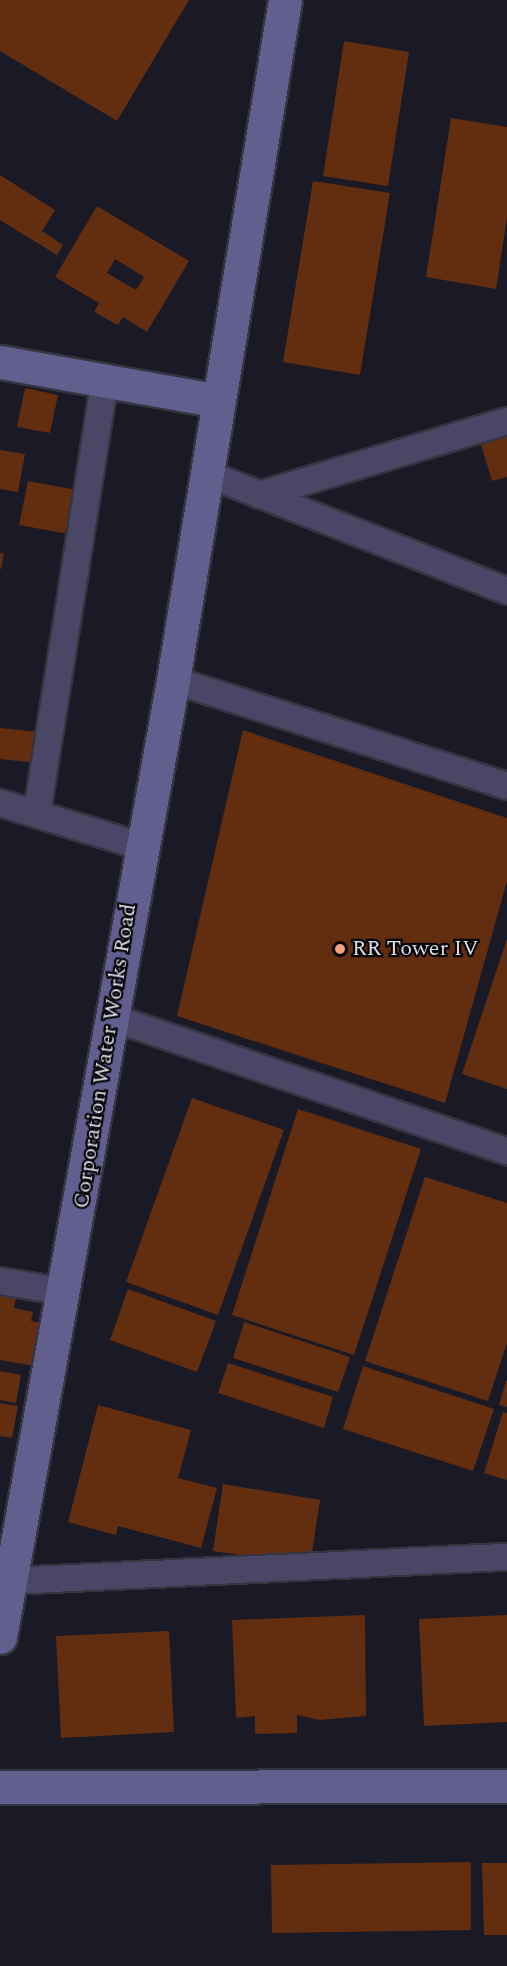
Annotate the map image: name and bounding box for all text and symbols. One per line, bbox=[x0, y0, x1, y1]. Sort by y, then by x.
street label: Corporation Water Works Road bbox=[68, 902, 142, 1210]
place label: RR Tower IV bbox=[352, 936, 478, 962]
marker: RR Tower IV bbox=[333, 942, 347, 956]

